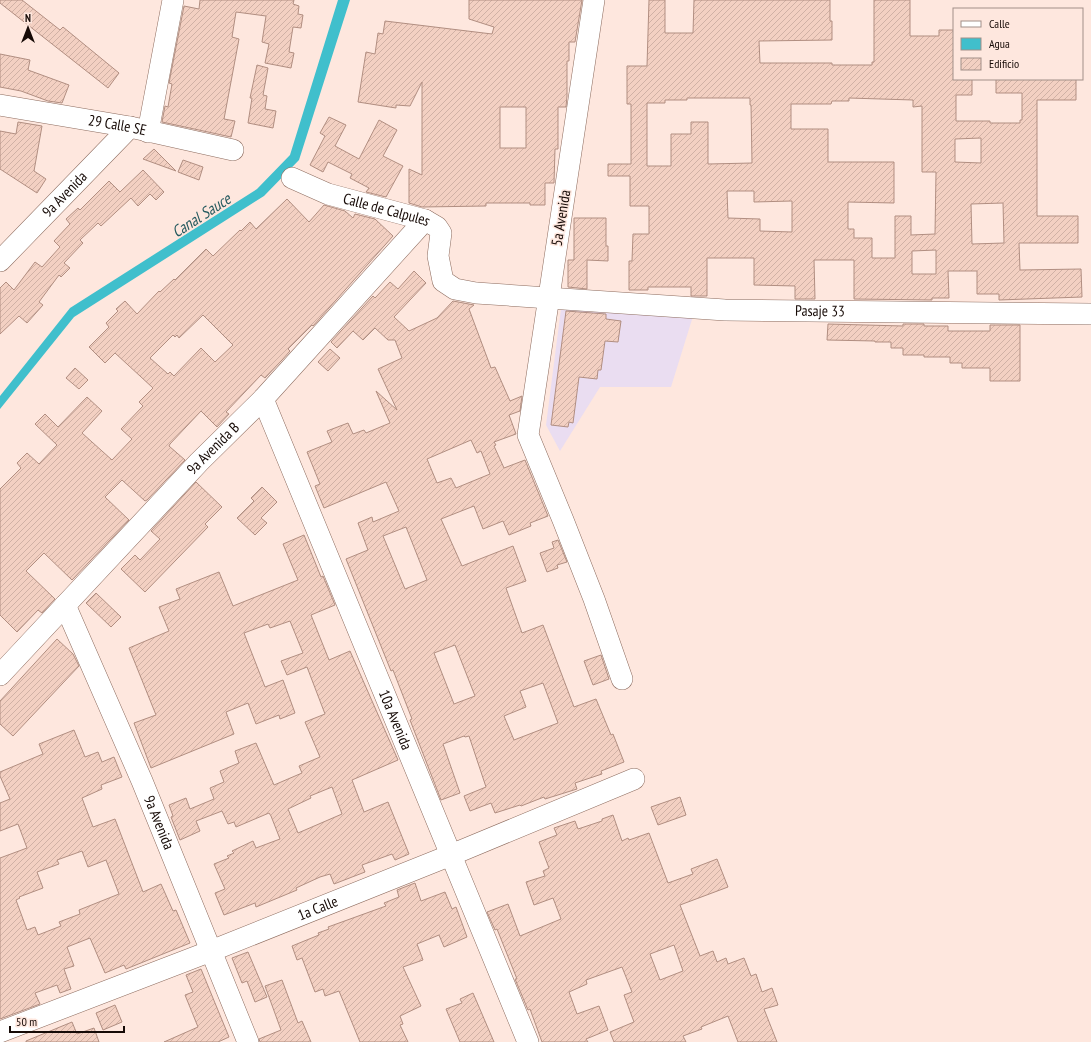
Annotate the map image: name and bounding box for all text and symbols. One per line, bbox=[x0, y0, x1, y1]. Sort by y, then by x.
north arrow bbox=[8, 8, 48, 48]
legend bbox=[953, 8, 1083, 80]
text: N bbox=[25, 11, 31, 25]
text: Calle bbox=[989, 16, 1010, 31]
text: Agua bbox=[989, 36, 1010, 51]
text: Edificio bbox=[989, 56, 1019, 71]
street label: 29 Calle SE bbox=[87, 110, 148, 139]
street label: 9a Avenida bbox=[38, 167, 91, 221]
water label: Canal Sauce bbox=[168, 188, 235, 241]
street label: Calle de Calpules bbox=[341, 189, 434, 230]
street label: 5a Avenida bbox=[547, 189, 574, 247]
street label: Pasaje 33 bbox=[795, 301, 845, 320]
street label: 9a Avenida B bbox=[182, 418, 243, 478]
street label: 10a Avenida bbox=[375, 687, 417, 753]
street label: 9a Avenida bbox=[140, 793, 179, 852]
street label: 1a Calle bbox=[295, 891, 341, 924]
scale bar bbox=[10, 1008, 124, 1034]
text: 50 m bbox=[16, 1014, 37, 1029]

